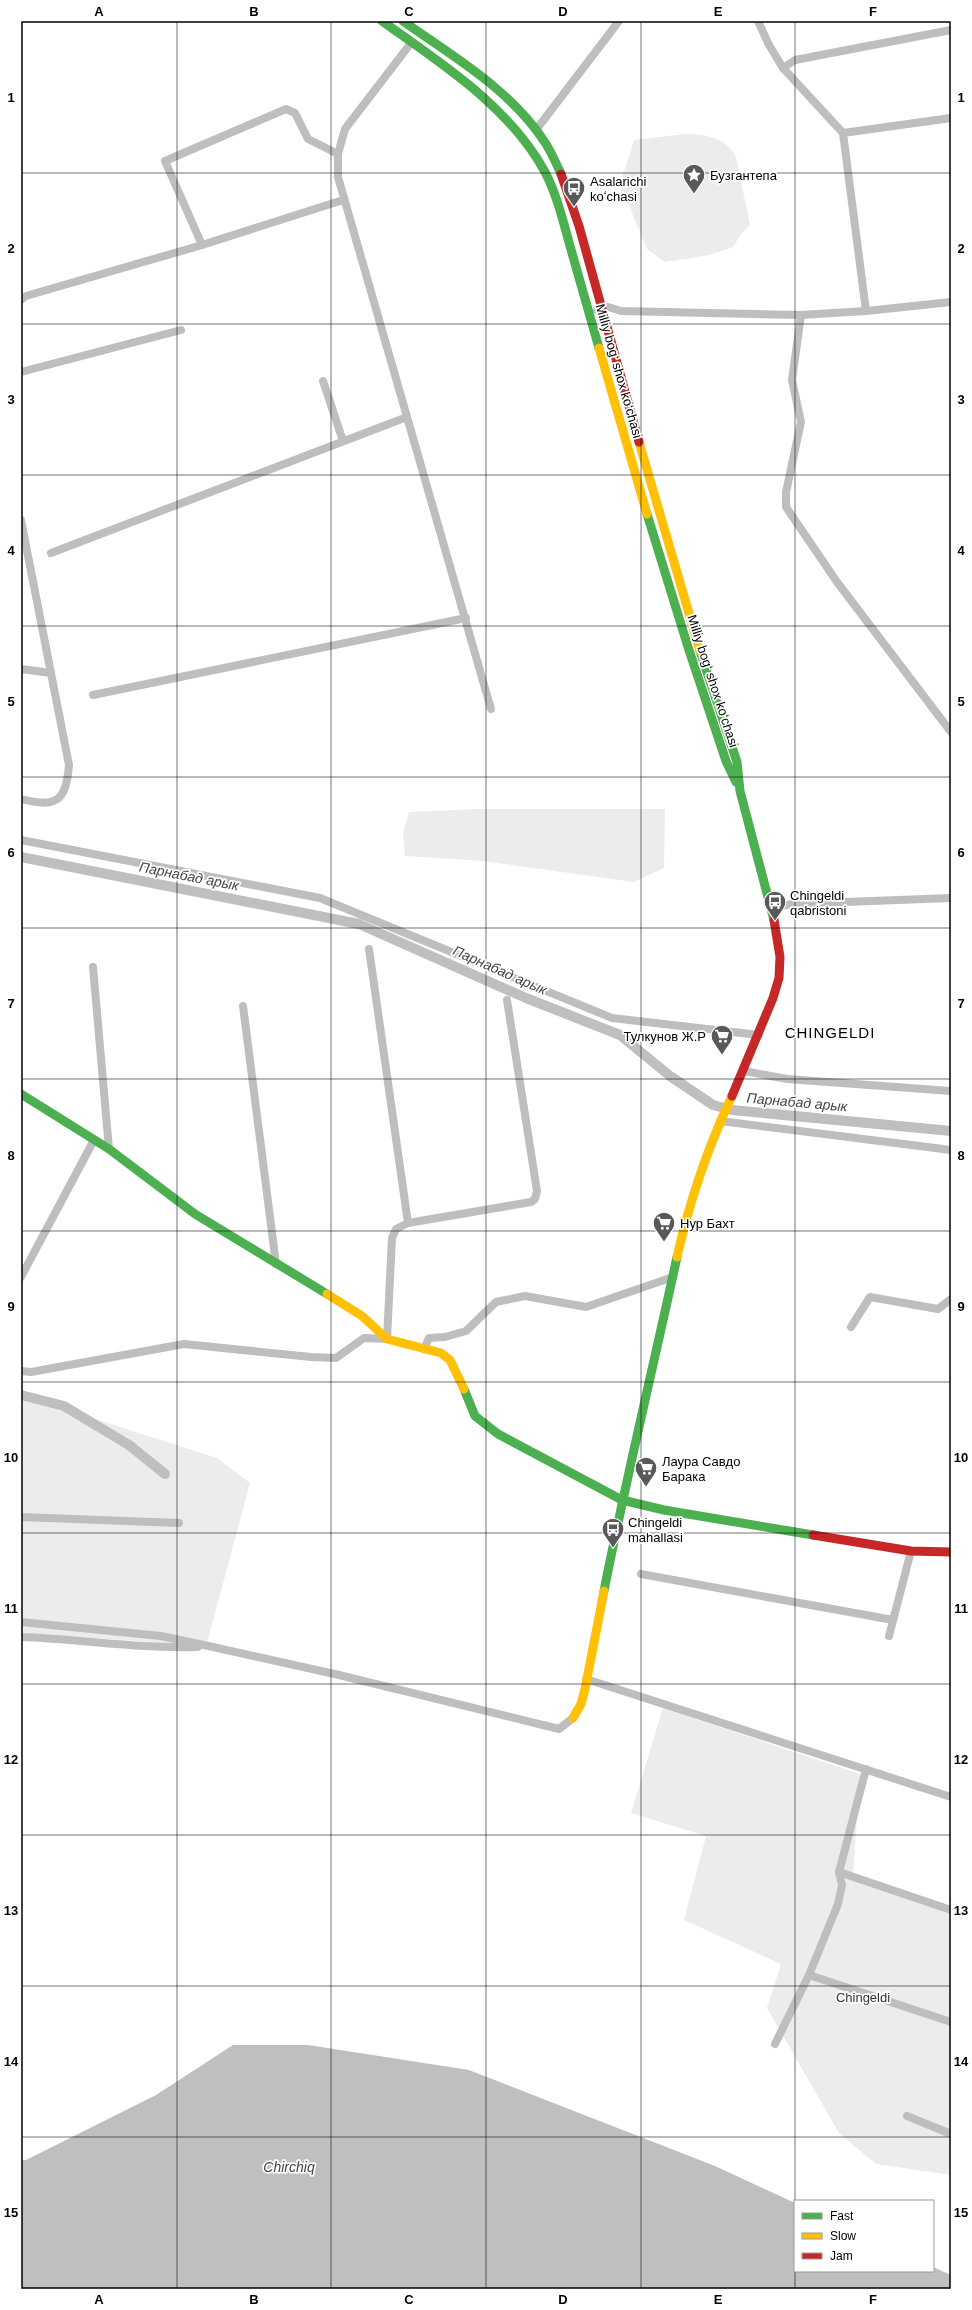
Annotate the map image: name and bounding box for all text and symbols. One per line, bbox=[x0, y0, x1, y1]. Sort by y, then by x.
text: A bbox=[94, 4, 104, 19]
text: B bbox=[249, 4, 259, 19]
text: C bbox=[404, 4, 414, 19]
text: D bbox=[558, 4, 568, 19]
text: E bbox=[714, 4, 723, 19]
text: F bbox=[869, 4, 877, 19]
text: 1 bbox=[7, 90, 15, 105]
text: 1 bbox=[957, 90, 965, 105]
place icon: Бузгантепа bbox=[681, 162, 707, 195]
place label: Бузгантепа bbox=[710, 168, 778, 183]
place label: Asalarichi koʻchasi bbox=[590, 174, 646, 204]
bus stop icon: Asalarichi koʻchasi bbox=[561, 175, 587, 208]
text: 2 bbox=[7, 241, 15, 256]
text: 2 bbox=[957, 241, 965, 256]
street label: Milliy bog‘ shox ko‘chasi bbox=[593, 302, 645, 440]
text: 3 bbox=[7, 392, 15, 407]
text: 3 bbox=[957, 392, 965, 407]
text: 4 bbox=[7, 543, 15, 558]
text: 4 bbox=[957, 543, 965, 558]
street label: Milliy bog‘ shox ko‘chasi bbox=[684, 613, 742, 749]
text: 5 bbox=[7, 694, 15, 709]
text: 5 bbox=[957, 694, 965, 709]
text: 6 bbox=[7, 845, 15, 860]
text: 6 bbox=[957, 845, 965, 860]
water label: Парнабад арык bbox=[138, 859, 241, 894]
place label: Chingeldi qabristoni bbox=[790, 888, 846, 918]
bus stop icon: Chingeldi qabristoni bbox=[762, 889, 788, 922]
water label: Парнабад арык bbox=[451, 942, 551, 998]
text: 7 bbox=[7, 996, 15, 1011]
text: 7 bbox=[957, 996, 965, 1011]
supermarket icon: Тулкунов Ж.Р bbox=[709, 1023, 735, 1056]
district label: CHINGELDI bbox=[785, 1024, 875, 1041]
place label: Тулкунов Ж.Р bbox=[623, 1029, 706, 1044]
water label: Парнабад арык bbox=[746, 1090, 849, 1114]
text: 8 bbox=[7, 1148, 15, 1163]
text: 8 bbox=[957, 1148, 965, 1163]
supermarket icon: Нур Бахт bbox=[651, 1210, 677, 1243]
place label: Нур Бахт bbox=[680, 1216, 735, 1231]
text: 9 bbox=[7, 1299, 15, 1314]
text: 9 bbox=[957, 1299, 965, 1314]
text: 10 bbox=[4, 1450, 18, 1465]
text: 10 bbox=[954, 1450, 968, 1465]
place label: Лаура Савдо Барака bbox=[662, 1454, 740, 1484]
supermarket icon: Лаура Савдо Барака bbox=[633, 1455, 659, 1488]
place label: Chingeldi mahallasi bbox=[628, 1515, 683, 1545]
bus stop icon: Chingeldi mahallasi bbox=[600, 1516, 626, 1549]
text: 11 bbox=[4, 1601, 18, 1616]
text: 11 bbox=[954, 1601, 968, 1616]
text: 12 bbox=[4, 1752, 18, 1767]
text: 12 bbox=[954, 1752, 968, 1767]
text: 13 bbox=[4, 1903, 18, 1918]
text: 13 bbox=[954, 1903, 968, 1918]
park label: Chingeldi bbox=[836, 1990, 890, 2005]
text: 14 bbox=[4, 2054, 19, 2069]
text: 14 bbox=[954, 2054, 969, 2069]
water label: Chirchiq bbox=[263, 2159, 315, 2175]
legend bbox=[794, 2200, 934, 2272]
text: 15 bbox=[4, 2205, 18, 2220]
text: 15 bbox=[954, 2205, 968, 2220]
text: Fast bbox=[830, 2209, 854, 2223]
text: Slow bbox=[830, 2229, 856, 2243]
text: Jam bbox=[830, 2249, 853, 2263]
text: A bbox=[94, 2292, 104, 2307]
text: B bbox=[249, 2292, 259, 2307]
text: C bbox=[404, 2292, 414, 2307]
text: D bbox=[558, 2292, 568, 2307]
text: E bbox=[714, 2292, 723, 2307]
text: F bbox=[869, 2292, 877, 2307]

